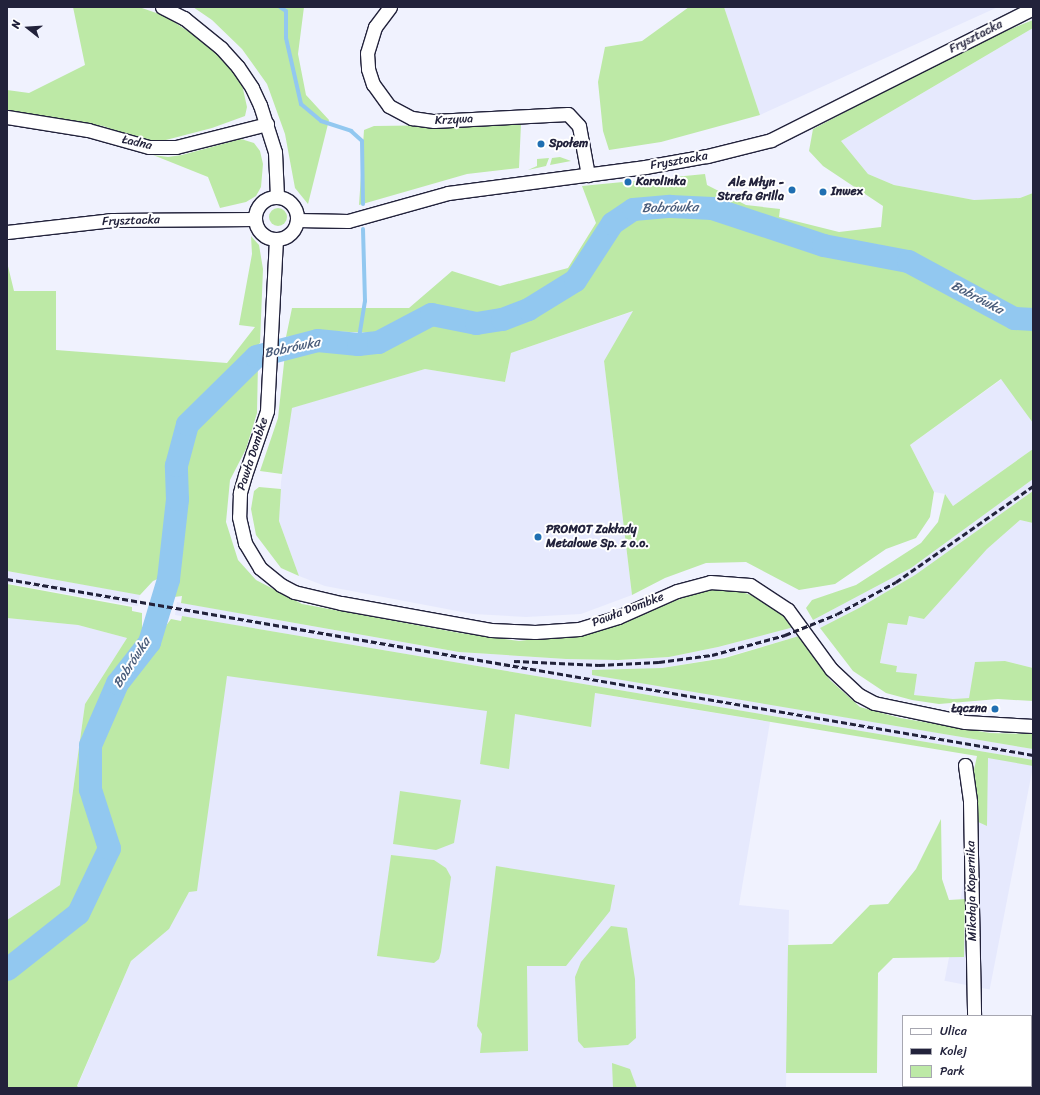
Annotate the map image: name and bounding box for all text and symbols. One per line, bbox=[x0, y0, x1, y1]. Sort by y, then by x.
north arrow bbox=[8, 8, 48, 48]
street label: Frysztacka bbox=[947, 17, 1005, 57]
text: N bbox=[6, 18, 26, 31]
street label: Krzywa bbox=[434, 112, 474, 128]
street label: Ładna bbox=[121, 133, 153, 153]
place label: Społem bbox=[549, 137, 588, 151]
marker: Społem bbox=[536, 139, 546, 149]
street label: Frysztacka bbox=[649, 149, 709, 173]
place label: Karolinka bbox=[636, 175, 686, 189]
place label: Ale Młyn - Strefa Grilla bbox=[717, 176, 784, 204]
marker: Karolinka bbox=[623, 177, 633, 187]
marker: Ale Młyn - Strefa Grilla bbox=[787, 185, 797, 195]
place label: Inwex bbox=[831, 185, 863, 199]
marker: Inwex bbox=[818, 187, 828, 197]
water label: Bobrówka bbox=[642, 200, 698, 216]
street label: Frysztacka bbox=[102, 213, 160, 229]
water label: Bobrówka bbox=[948, 278, 1006, 318]
water label: Bobrówka bbox=[263, 335, 321, 361]
street label: Pawła Dombke bbox=[234, 416, 272, 492]
place label: PROMOT Zakłady Metalowe Sp. z o.o. bbox=[546, 523, 649, 551]
marker: PROMOT Zakłady Metalowe Sp. z o.o. bbox=[533, 532, 543, 542]
street label: Pawła Dombke bbox=[590, 590, 666, 630]
water label: Bobrówka bbox=[110, 635, 154, 691]
place label: Łączna bbox=[951, 702, 987, 716]
marker: Łączna bbox=[990, 704, 1000, 714]
street label: Mikołaja Kopernika bbox=[964, 840, 980, 942]
legend bbox=[902, 1015, 1032, 1087]
text: Ulica bbox=[940, 1020, 967, 1042]
text: Kolej bbox=[940, 1040, 967, 1062]
text: Park bbox=[940, 1060, 965, 1082]

